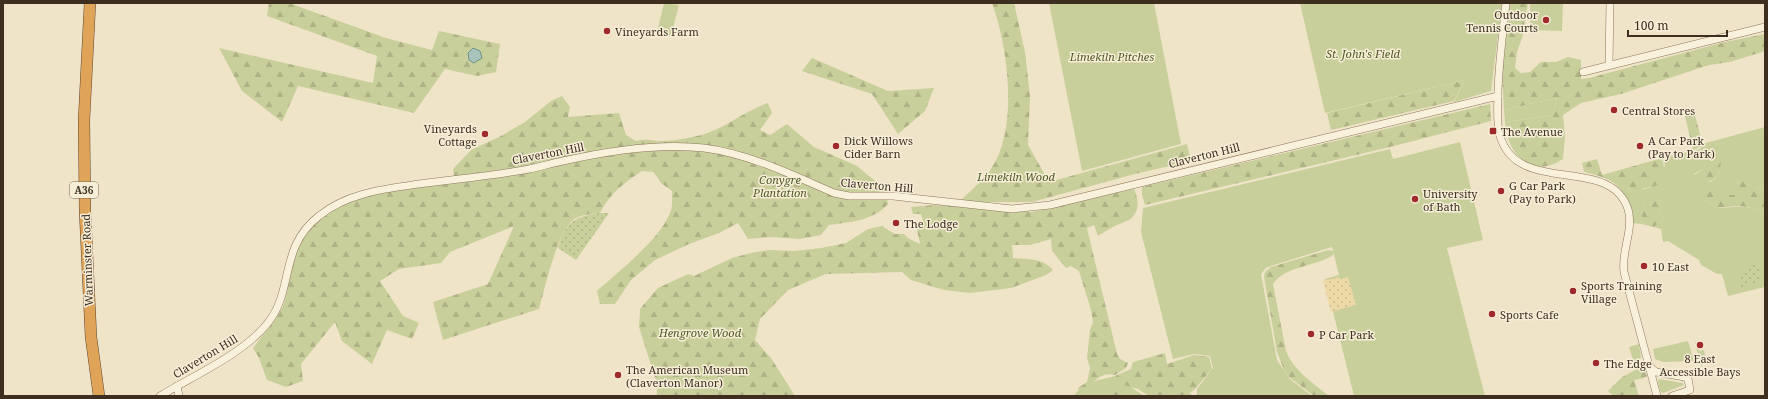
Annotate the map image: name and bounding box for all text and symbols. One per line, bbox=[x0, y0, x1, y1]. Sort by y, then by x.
place label: Outdoor Tennis Courts bbox=[1466, 7, 1539, 35]
scale bar bbox=[1628, 12, 1727, 38]
marker: Outdoor Tennis Courts bbox=[1541, 15, 1551, 25]
text: 100 m bbox=[1634, 17, 1669, 34]
place label: Vineyards Farm bbox=[615, 24, 700, 39]
marker: Vineyards Farm bbox=[602, 26, 612, 36]
park label: St. John's Field bbox=[1326, 46, 1401, 61]
park label: Limekiln Pitches bbox=[1069, 49, 1154, 64]
place label: Central Stores bbox=[1622, 103, 1695, 118]
marker: Central Stores bbox=[1609, 105, 1619, 115]
place label: Vineyards Cottage bbox=[424, 121, 477, 149]
place label: The Avenue bbox=[1501, 124, 1563, 139]
marker: The Avenue bbox=[1488, 126, 1498, 136]
marker: Vineyards Cottage bbox=[480, 129, 490, 139]
place label: Dick Willows Cider Barn bbox=[844, 133, 913, 161]
place label: A Car Park (Pay to Park) bbox=[1648, 133, 1715, 161]
street label: Claverton Hill bbox=[511, 139, 586, 167]
street label: Claverton Hill bbox=[1167, 139, 1242, 171]
marker: Dick Willows Cider Barn bbox=[831, 141, 841, 151]
marker: A Car Park (Pay to Park) bbox=[1635, 141, 1645, 151]
park label: Limekiln Wood bbox=[976, 169, 1055, 184]
park label: Conygre Plantation bbox=[752, 172, 807, 200]
street label: Claverton Hill bbox=[840, 174, 915, 196]
place label: G Car Park (Pay to Park) bbox=[1509, 178, 1576, 206]
road number: A36 bbox=[70, 182, 98, 198]
place label: University of Bath bbox=[1423, 186, 1478, 214]
marker: G Car Park (Pay to Park) bbox=[1496, 186, 1506, 196]
marker: University of Bath bbox=[1410, 194, 1420, 204]
street label: Warminster Road bbox=[78, 213, 96, 306]
place label: The Lodge bbox=[904, 216, 958, 231]
marker: The Lodge bbox=[891, 218, 901, 228]
place label: 10 East bbox=[1652, 259, 1689, 274]
marker: 10 East bbox=[1639, 261, 1649, 271]
place label: Sports Training Village bbox=[1581, 278, 1662, 306]
marker: Sports Training Village bbox=[1568, 286, 1578, 296]
place label: Sports Cafe bbox=[1500, 307, 1559, 322]
marker: Sports Cafe bbox=[1487, 309, 1497, 319]
park label: Hengrove Wood bbox=[658, 325, 742, 340]
place label: P Car Park bbox=[1319, 327, 1375, 342]
marker: P Car Park bbox=[1306, 329, 1316, 339]
street label: Claverton Hill bbox=[170, 330, 241, 381]
marker: 8 East Accessible Bays bbox=[1695, 340, 1705, 350]
place label: 8 East Accessible Bays bbox=[1660, 351, 1741, 379]
place label: The Edge bbox=[1604, 356, 1652, 371]
marker: The Edge bbox=[1591, 358, 1601, 368]
place label: The American Museum (Claverton Manor) bbox=[626, 362, 749, 390]
marker: The American Museum (Claverton Manor) bbox=[613, 370, 623, 380]

